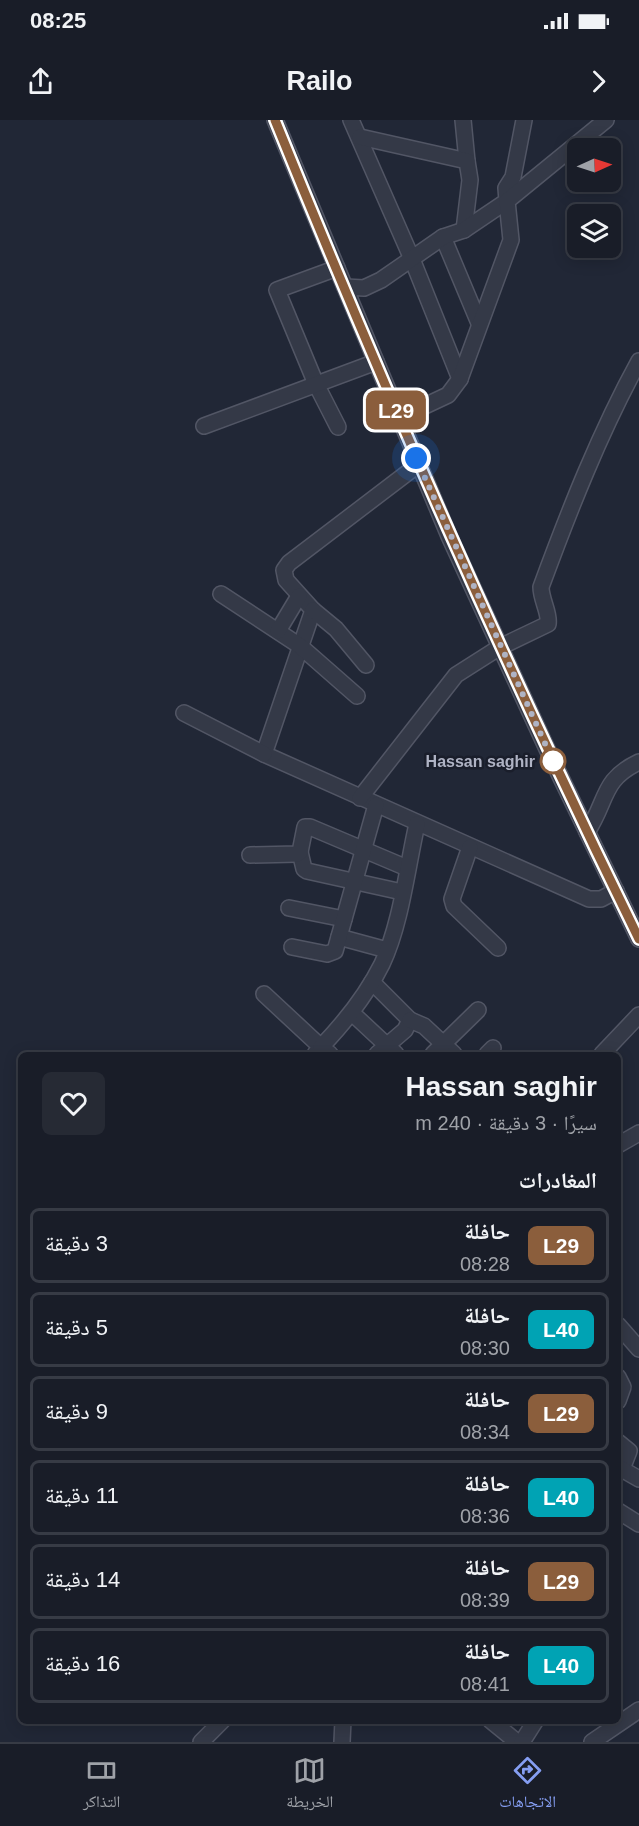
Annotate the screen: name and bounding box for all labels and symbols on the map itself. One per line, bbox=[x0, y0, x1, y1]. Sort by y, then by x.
north arrow bbox=[567, 138, 621, 192]
line badge: L29 bbox=[362, 390, 430, 430]
your location bbox=[401, 443, 431, 473]
marker: Hassan saghir bbox=[540, 748, 566, 774]
place label: Hassan saghir bbox=[426, 753, 535, 770]

